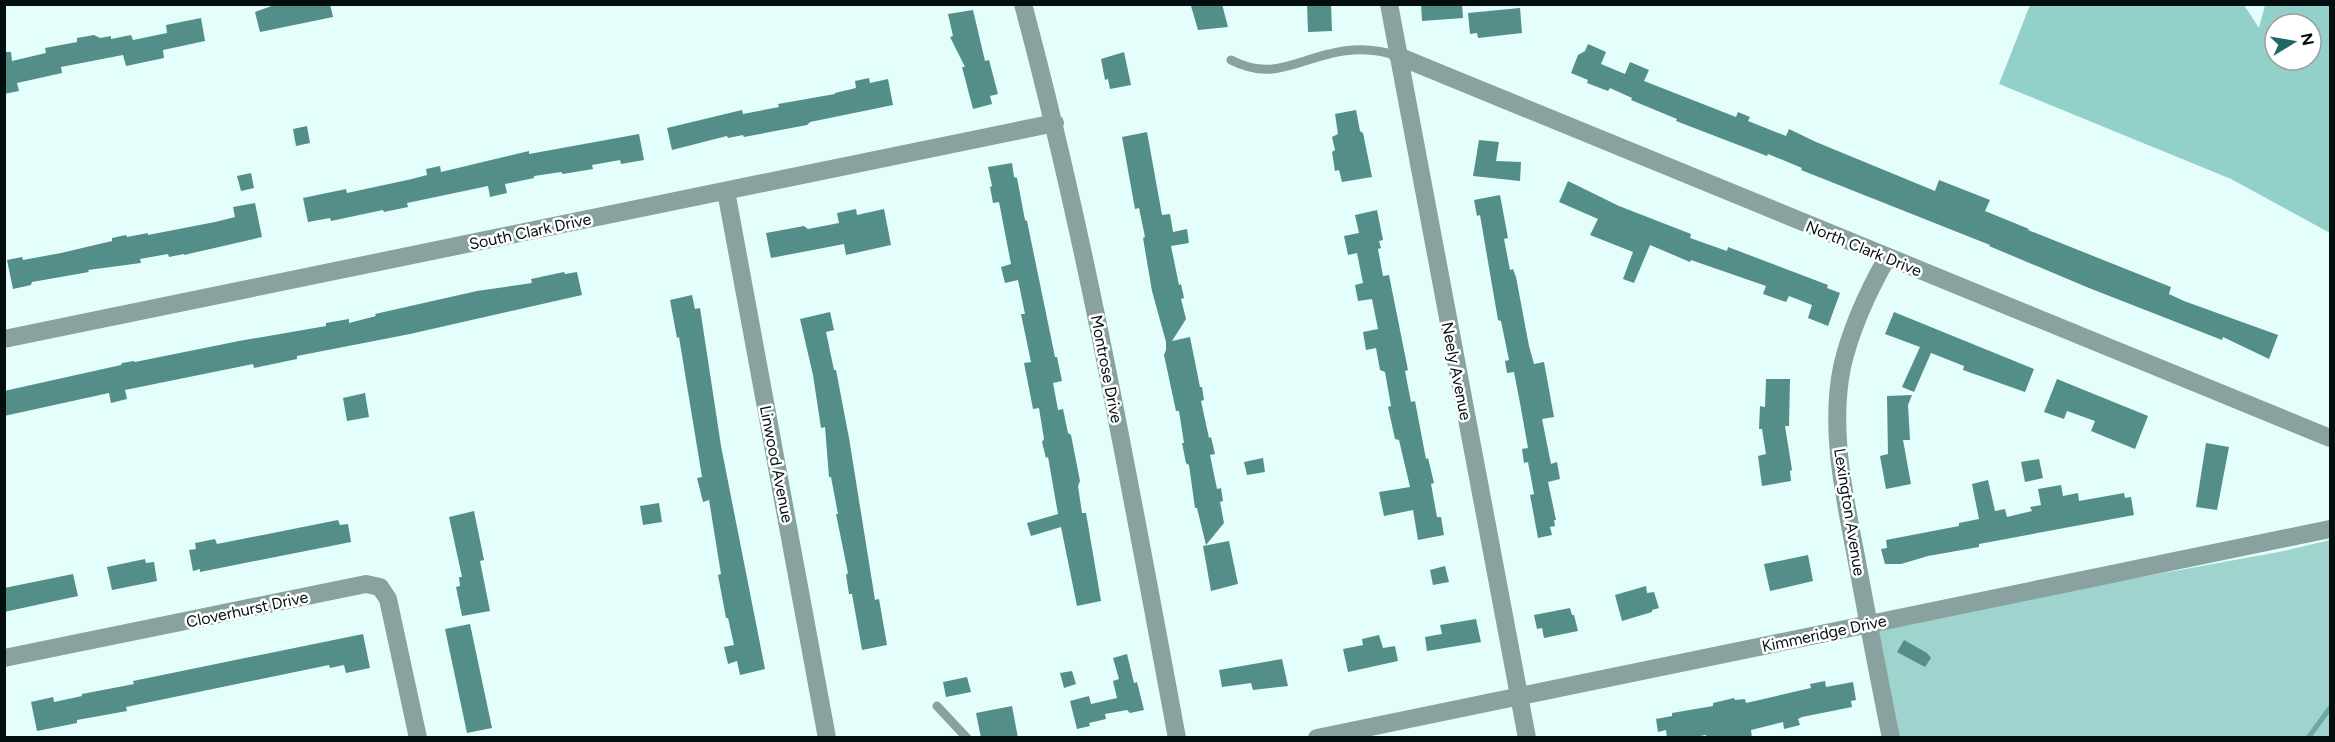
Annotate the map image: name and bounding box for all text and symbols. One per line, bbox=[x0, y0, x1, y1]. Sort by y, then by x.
north arrow bbox=[2263, 12, 2323, 72]
text: N bbox=[2297, 31, 2318, 47]
street label: South Clark Drive bbox=[467, 209, 593, 254]
street label: North Clark Drive bbox=[1803, 217, 1925, 280]
street label: Montrose Drive bbox=[1087, 313, 1126, 425]
street label: Neely Avenue bbox=[1438, 320, 1475, 422]
street label: Linwood Avenue bbox=[756, 404, 797, 525]
street label: Lexington Avenue bbox=[1830, 447, 1869, 577]
street label: Cloverhurst Drive bbox=[184, 587, 310, 632]
street label: Kimmeridge Drive bbox=[1760, 611, 1888, 656]

